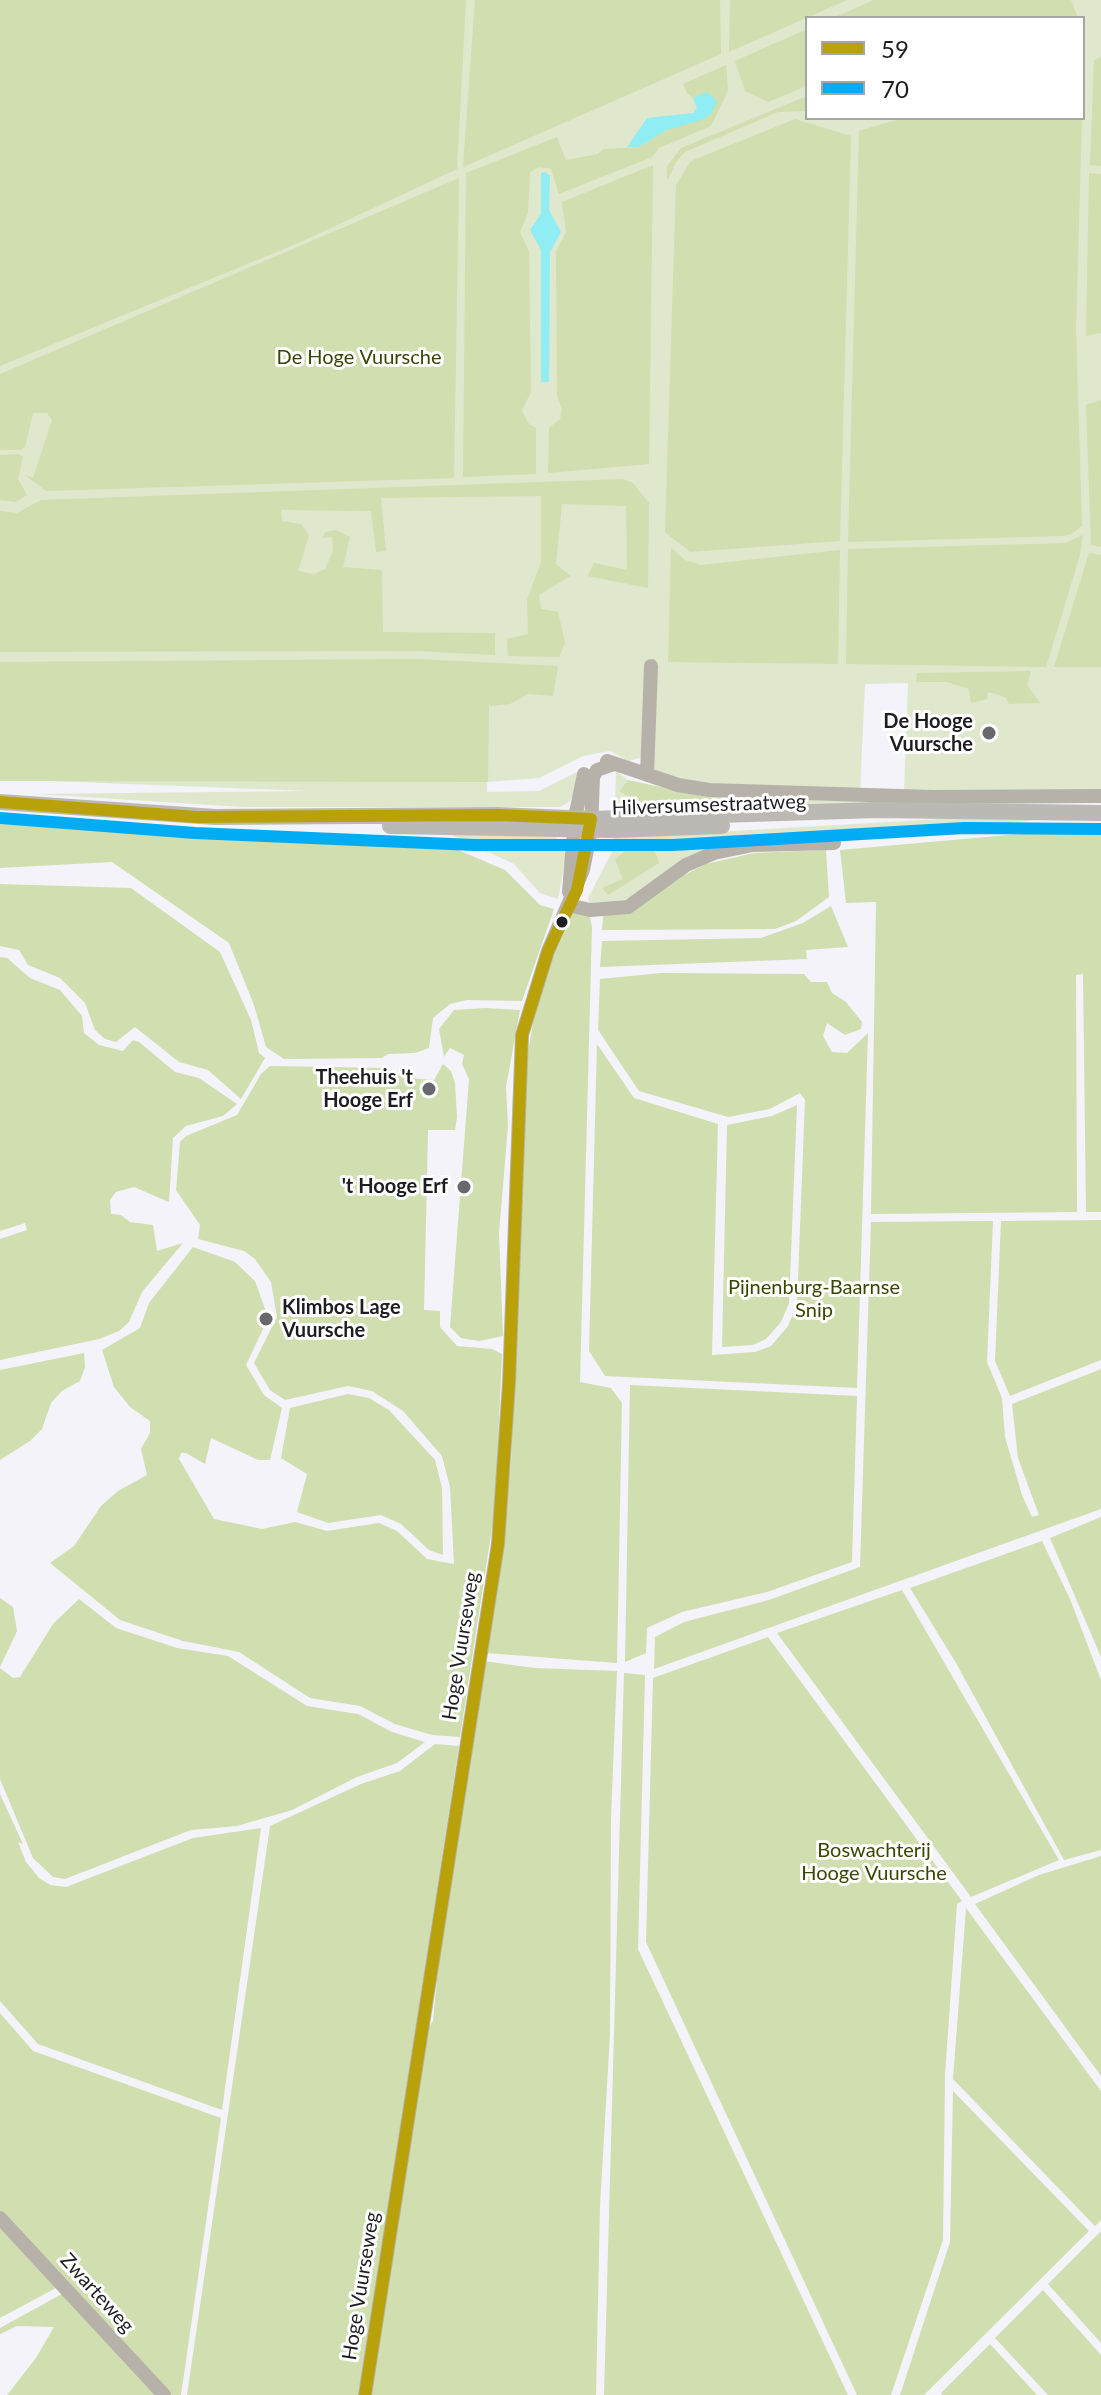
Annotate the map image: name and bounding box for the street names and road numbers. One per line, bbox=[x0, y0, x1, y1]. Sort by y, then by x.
street label: Hilversumsestraatweg bbox=[611, 790, 807, 820]
street label: Hoge Vuurseweg bbox=[437, 1570, 485, 1722]
street label: Hoge Vuurseweg bbox=[337, 2210, 385, 2362]
street label: Zwarteweg bbox=[55, 2248, 139, 2338]

